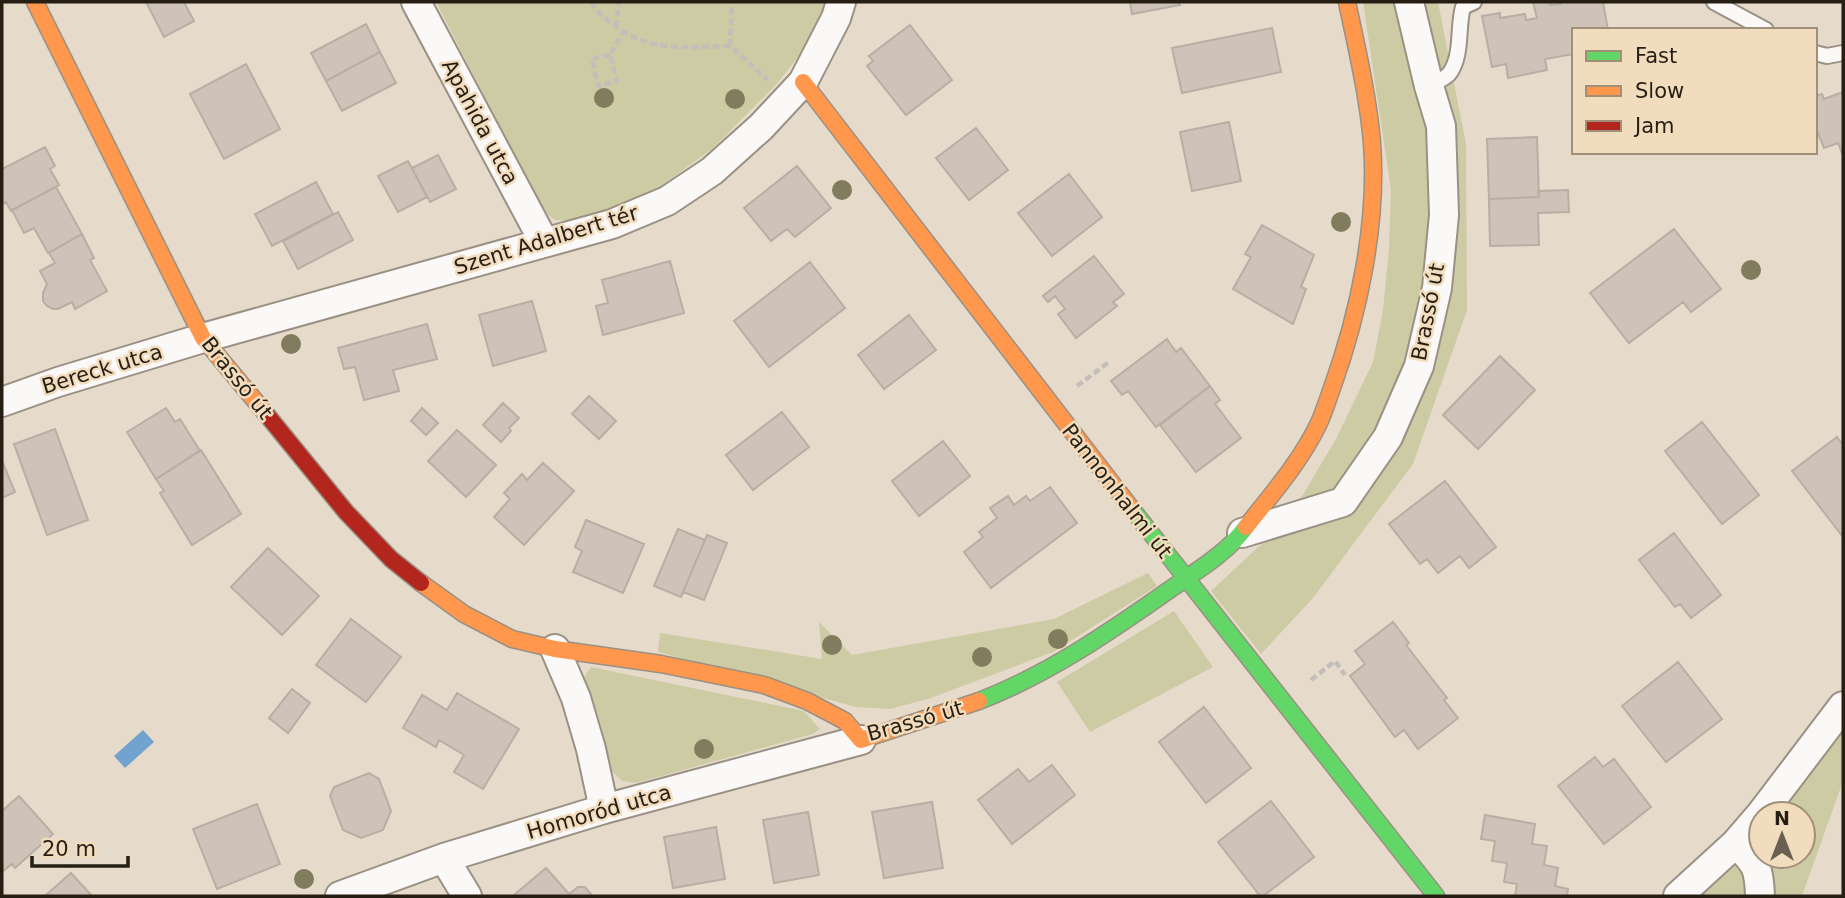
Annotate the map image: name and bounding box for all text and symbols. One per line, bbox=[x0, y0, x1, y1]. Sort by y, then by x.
legend bbox=[1572, 28, 1817, 154]
text: Fast bbox=[1635, 44, 1677, 68]
street label: Apahida utca bbox=[437, 55, 523, 189]
text: Slow bbox=[1635, 79, 1684, 103]
text: Jam bbox=[1633, 114, 1675, 138]
street label: Szent Adalbert tér bbox=[451, 200, 641, 279]
street label: Brassó út bbox=[1407, 261, 1449, 363]
street label: Brassó út bbox=[197, 332, 277, 424]
street label: Bereck utca bbox=[39, 339, 165, 399]
street label: Pannonhalmi út bbox=[1057, 419, 1177, 563]
street label: Brassó út bbox=[864, 696, 966, 746]
street label: Homoród utca bbox=[524, 780, 674, 844]
north arrow bbox=[1747, 800, 1817, 870]
text: N bbox=[1774, 807, 1790, 829]
scale bar bbox=[32, 824, 128, 868]
text: 20 m bbox=[42, 837, 96, 861]

